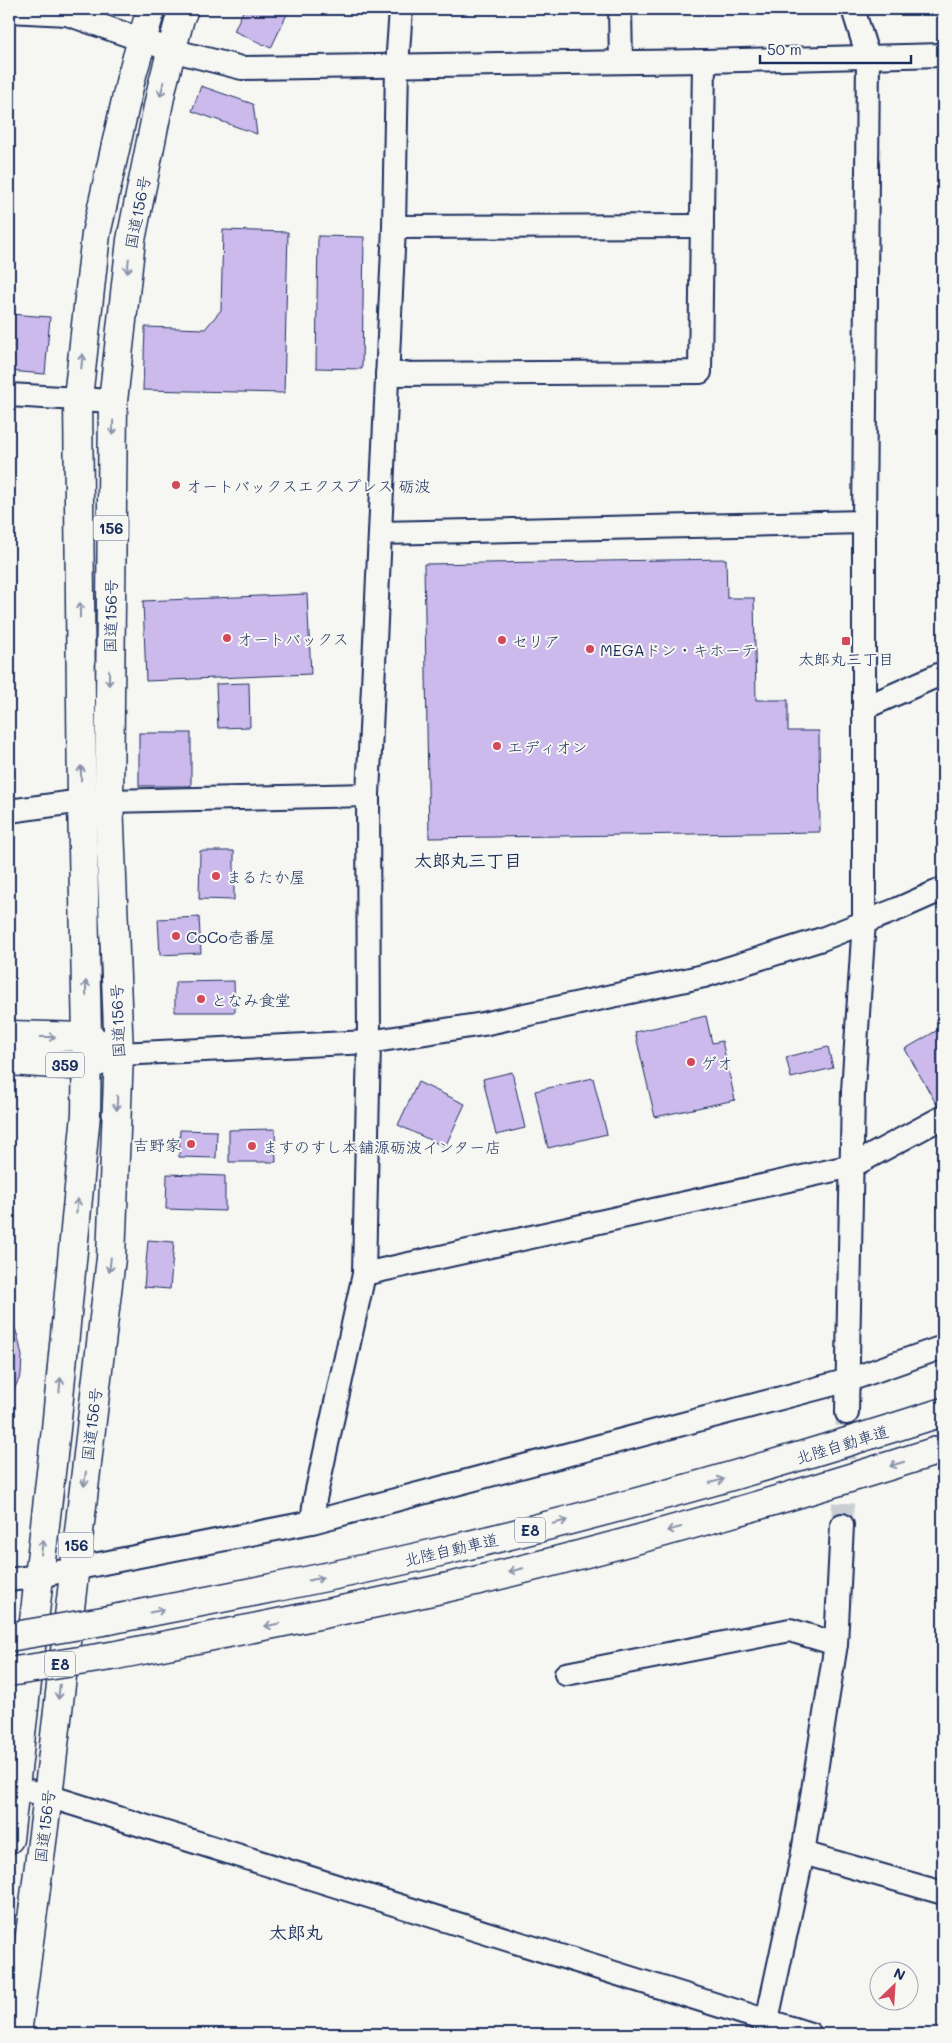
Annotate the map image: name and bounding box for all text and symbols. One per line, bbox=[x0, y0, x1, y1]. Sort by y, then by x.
scale bar bbox=[760, 32, 911, 64]
text: 50 m bbox=[767, 39, 802, 59]
one-way arrow bbox=[156, 81, 166, 97]
street label: 国道156号 bbox=[120, 174, 154, 250]
one-way arrow bbox=[123, 258, 133, 274]
one-way arrow bbox=[77, 353, 87, 369]
one-way arrow bbox=[108, 419, 118, 435]
place label: オートバックスエクスプレス 砺波 bbox=[186, 475, 430, 496]
marker: オートバックスエクスプレス 砺波 bbox=[170, 479, 182, 491]
road number: 156 bbox=[94, 516, 128, 540]
street label: 国道156号 bbox=[99, 579, 121, 653]
one-way arrow bbox=[75, 603, 85, 619]
place label: オートバックス bbox=[237, 628, 349, 649]
place label: セリア bbox=[512, 630, 560, 651]
marker: オートバックス bbox=[221, 632, 233, 644]
marker: セリア bbox=[496, 634, 508, 646]
marker: 太郎丸三丁目 bbox=[840, 635, 852, 647]
place label: MEGAドン・キホーテ bbox=[600, 639, 757, 660]
marker: MEGAドン・キホーテ bbox=[584, 643, 596, 655]
place label: 太郎丸三丁目 bbox=[798, 648, 894, 669]
one-way arrow bbox=[104, 669, 114, 685]
place label: エディオン bbox=[507, 736, 588, 757]
marker: エディオン bbox=[491, 740, 503, 752]
one-way arrow bbox=[77, 765, 86, 781]
district label: 太郎丸三丁目 bbox=[414, 848, 522, 872]
place label: まるたか屋 bbox=[226, 866, 306, 887]
marker: まるたか屋 bbox=[210, 870, 222, 882]
place label: CoCo壱番屋 bbox=[186, 926, 276, 947]
marker: CoCo壱番屋 bbox=[170, 930, 182, 942]
one-way arrow bbox=[81, 980, 91, 996]
street label: 国道156号 bbox=[105, 984, 129, 1058]
place label: となみ食堂 bbox=[211, 989, 291, 1010]
marker: となみ食堂 bbox=[195, 993, 207, 1005]
one-way arrow bbox=[40, 1032, 56, 1042]
road number: 359 bbox=[46, 1052, 84, 1078]
place label: ゲオ bbox=[701, 1052, 733, 1073]
marker: ゲオ bbox=[685, 1056, 697, 1068]
one-way arrow bbox=[112, 1094, 122, 1111]
place label: 吉野家 bbox=[133, 1134, 181, 1155]
place label: ますのすし本舗源砺波インター店 bbox=[262, 1136, 501, 1157]
marker: 吉野家 bbox=[185, 1138, 197, 1150]
marker: ますのすし本舗源砺波インター店 bbox=[246, 1140, 258, 1152]
one-way arrow bbox=[72, 1199, 82, 1215]
one-way arrow bbox=[105, 1257, 115, 1273]
one-way arrow bbox=[56, 1378, 65, 1394]
street label: 国道156号 bbox=[76, 1386, 106, 1462]
street label: 北陸自動車道 bbox=[793, 1420, 891, 1468]
one-way arrow bbox=[889, 1459, 905, 1469]
one-way arrow bbox=[80, 1470, 90, 1486]
one-way arrow bbox=[709, 1475, 725, 1485]
one-way arrow bbox=[551, 1517, 567, 1527]
road number: E8 bbox=[515, 1518, 545, 1542]
one-way arrow bbox=[666, 1525, 682, 1534]
street label: 北陸自動車道 bbox=[402, 1528, 500, 1570]
road number: 156 bbox=[58, 1532, 94, 1558]
one-way arrow bbox=[37, 1539, 47, 1555]
one-way arrow bbox=[509, 1566, 525, 1575]
one-way arrow bbox=[308, 1574, 324, 1583]
one-way arrow bbox=[149, 1605, 165, 1615]
one-way arrow bbox=[265, 1620, 281, 1630]
road number: E8 bbox=[45, 1652, 75, 1676]
one-way arrow bbox=[54, 1684, 64, 1700]
street label: 国道156号 bbox=[29, 1788, 59, 1864]
district label: 太郎丸 bbox=[269, 1920, 323, 1944]
north arrow bbox=[870, 1960, 920, 2010]
text: N bbox=[891, 1963, 909, 1985]

